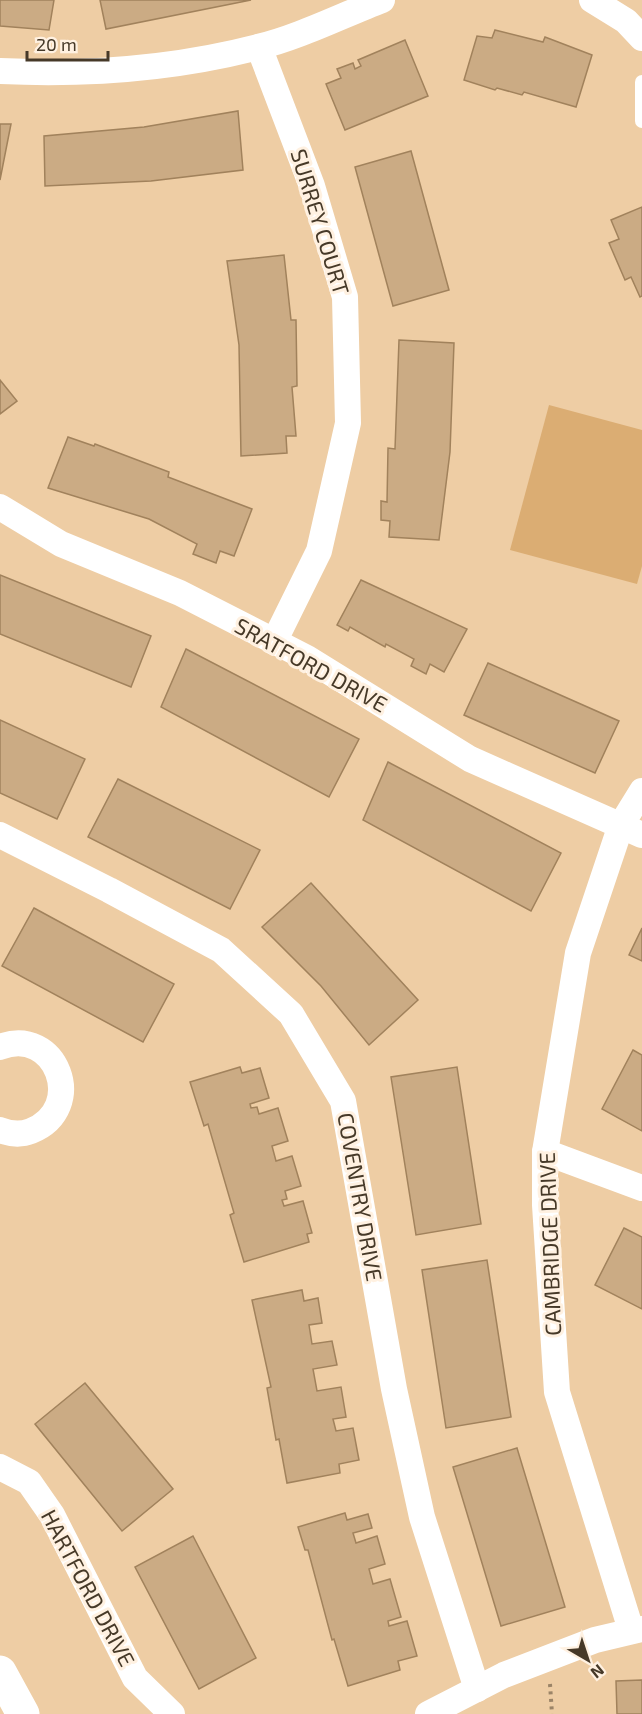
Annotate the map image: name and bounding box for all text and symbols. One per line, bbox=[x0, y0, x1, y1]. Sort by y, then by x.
scale bar bbox=[27, 24, 108, 62]
text: 20 m bbox=[36, 33, 77, 55]
street label: SURREY COURT bbox=[286, 146, 356, 298]
street label: SRATFORD DRIVE bbox=[231, 611, 392, 717]
street label: COVENTRY DRIVE bbox=[333, 1110, 389, 1283]
street label: CAMBRIDGE DRIVE bbox=[533, 1152, 565, 1336]
street label: HARTFORD DRIVE bbox=[37, 1505, 141, 1670]
north arrow bbox=[558, 1630, 618, 1690]
text: N bbox=[587, 1661, 608, 1683]

